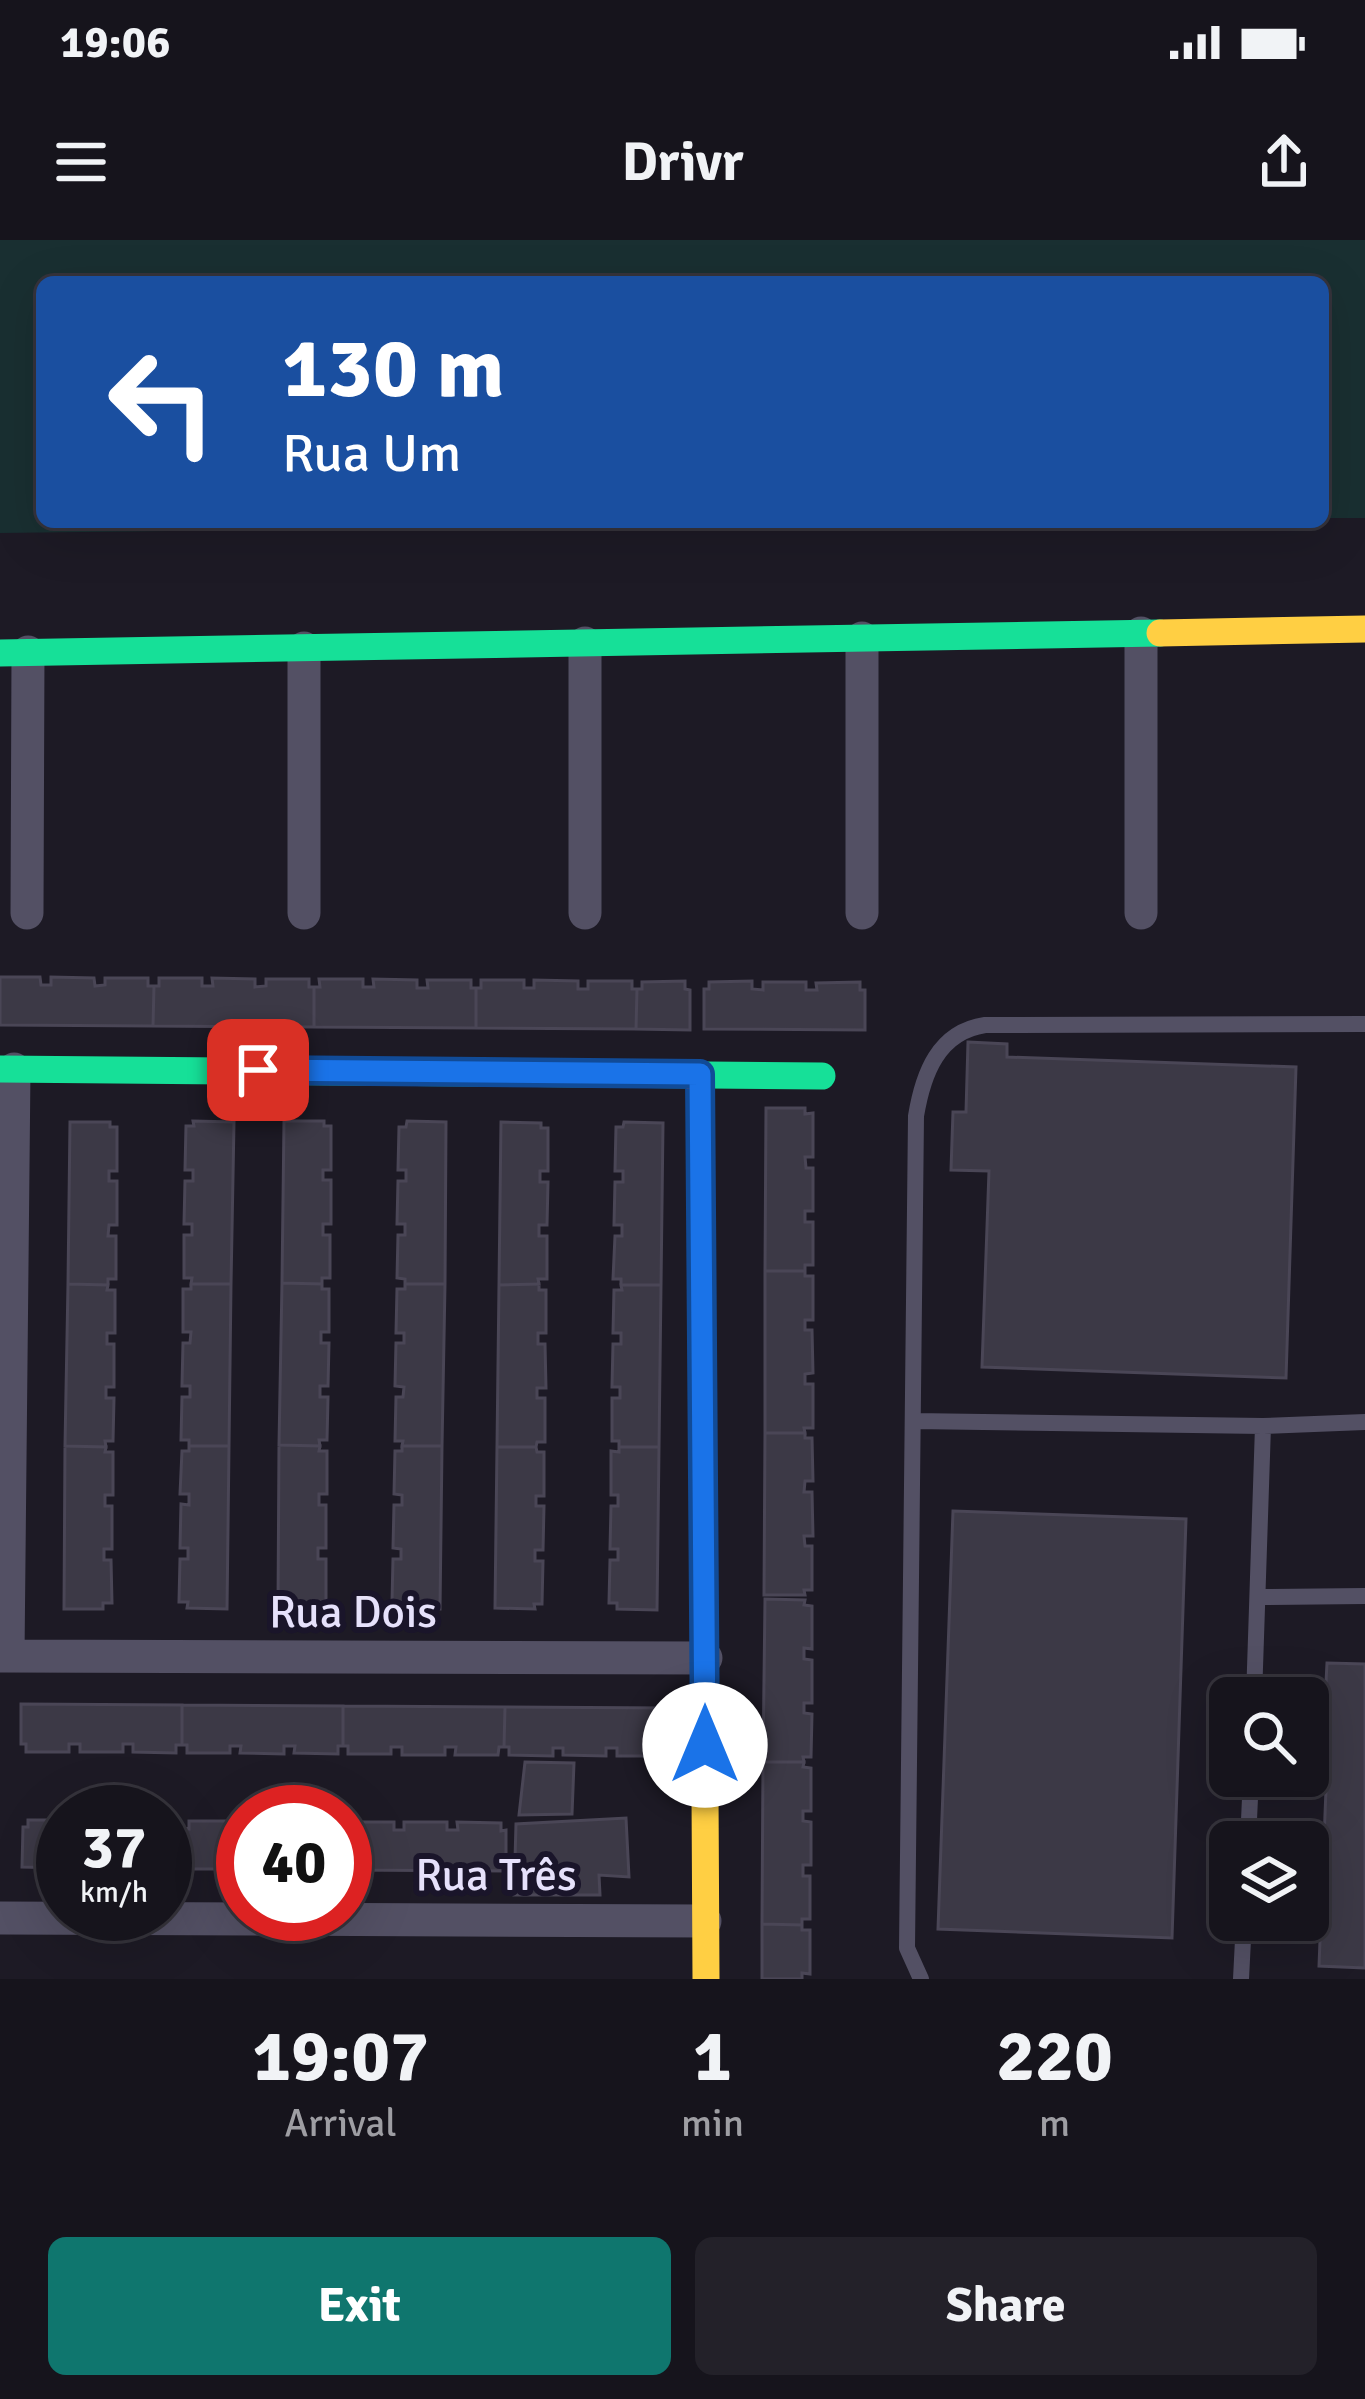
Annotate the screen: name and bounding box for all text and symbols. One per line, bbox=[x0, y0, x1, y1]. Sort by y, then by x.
text: 19:06 bbox=[60, 15, 170, 70]
icon: menu bbox=[48, 129, 114, 195]
text: Drivr bbox=[622, 129, 743, 196]
icon: share bbox=[1251, 129, 1317, 195]
text: 130 m bbox=[282, 317, 504, 421]
icon: left bbox=[84, 324, 240, 480]
text: Rua Um bbox=[282, 420, 461, 487]
pin bbox=[207, 1019, 309, 1121]
icon: arrive bbox=[225, 1037, 291, 1103]
street label: Rua Dois bbox=[269, 1585, 437, 1640]
map controls bbox=[1209, 1677, 1329, 1941]
button: search bbox=[1209, 1677, 1329, 1797]
position arrow bbox=[642, 1682, 768, 1808]
speed limit sign: 40 bbox=[216, 1785, 372, 1941]
text: 37 bbox=[82, 1811, 146, 1885]
button: layers bbox=[1209, 1821, 1329, 1941]
street label: Rua Três bbox=[415, 1848, 577, 1903]
text: km/h bbox=[80, 1874, 148, 1911]
text: 19:07 bbox=[252, 2012, 429, 2101]
text: 1 bbox=[693, 2012, 732, 2101]
text: 220 bbox=[996, 2012, 1113, 2101]
text: Arrival bbox=[284, 2099, 397, 2147]
text: min bbox=[681, 2099, 744, 2147]
text: m bbox=[1039, 2099, 1070, 2147]
button: Exit bbox=[48, 2237, 671, 2375]
button: Share bbox=[695, 2237, 1317, 2375]

